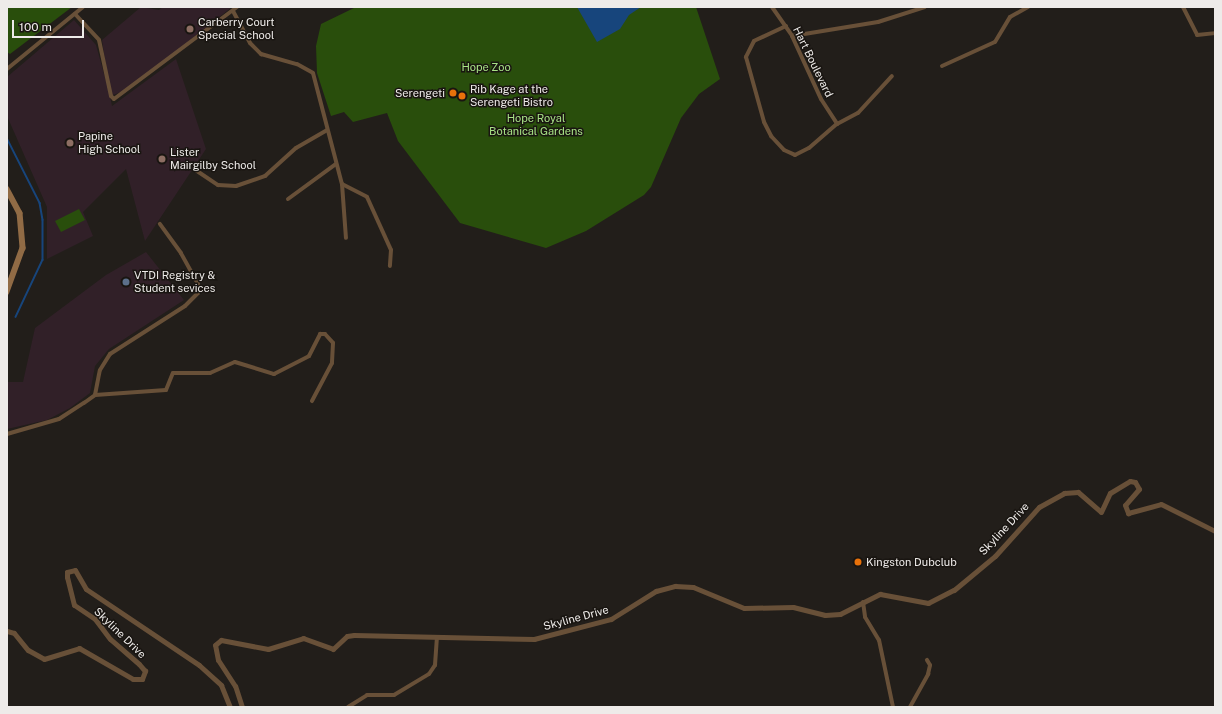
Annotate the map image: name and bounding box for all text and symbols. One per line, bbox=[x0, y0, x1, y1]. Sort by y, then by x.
scale bar bbox=[14, 12, 86, 38]
place label: Carberry Court Special School bbox=[198, 16, 275, 42]
text: 100 m bbox=[19, 20, 52, 34]
marker: Carberry Court Special School bbox=[185, 24, 195, 34]
street label: Hart Boulevard bbox=[790, 24, 836, 100]
park label: Hope Zoo bbox=[461, 60, 511, 74]
place label: Rib Kage at the Serengeti Bistro bbox=[470, 83, 553, 109]
place label: Serengeti bbox=[395, 86, 445, 100]
marker: Serengeti bbox=[448, 88, 458, 98]
marker: Rib Kage at the Serengeti Bistro bbox=[457, 91, 467, 101]
park label: Hope Royal Botanical Gardens bbox=[489, 112, 583, 138]
place label: Papine High School bbox=[78, 130, 140, 156]
marker: Papine High School bbox=[65, 138, 75, 148]
place label: Lister Mairgilby School bbox=[170, 146, 256, 172]
marker: Lister Mairgilby School bbox=[157, 154, 167, 164]
place label: VTDI Registry & Student sevices bbox=[134, 269, 215, 295]
marker: VTDI Registry & Student sevices bbox=[121, 277, 131, 287]
street label: Skyline Drive bbox=[976, 500, 1032, 558]
place label: Kingston Dubclub bbox=[866, 555, 957, 569]
marker: Kingston Dubclub bbox=[853, 557, 863, 567]
street label: Skyline Drive bbox=[542, 603, 610, 633]
street label: Skyline Drive bbox=[91, 605, 149, 661]

